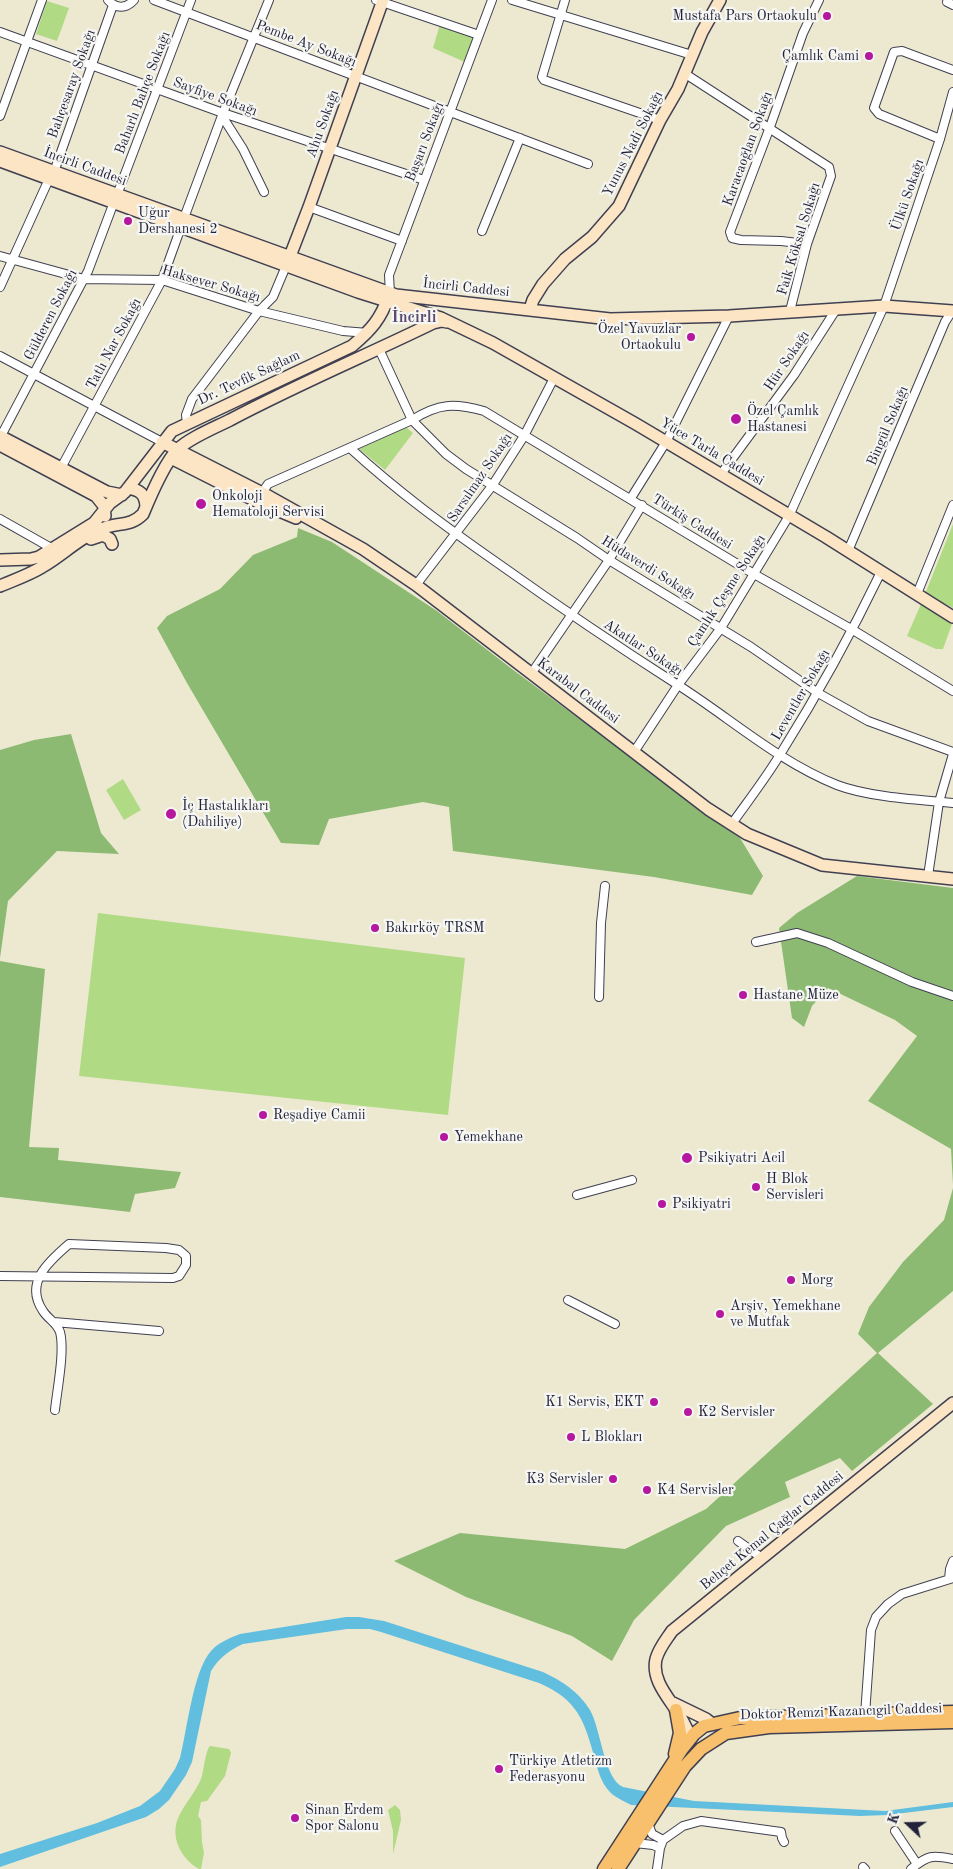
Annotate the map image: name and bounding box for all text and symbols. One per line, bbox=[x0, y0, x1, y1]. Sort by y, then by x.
place label: Mustafa Pars Ortaokulu bbox=[673, 8, 817, 24]
marker: Mustafa Pars Ortaokulu bbox=[821, 10, 833, 22]
street label: Pembe Ay Sokağı bbox=[253, 17, 359, 71]
street label: Bahçesaray Sokağı bbox=[44, 27, 100, 141]
street label: Baharlı Bahçe Sokağı bbox=[112, 29, 174, 157]
place label: Çamlık Cami bbox=[782, 48, 859, 64]
marker: Çamlık Cami bbox=[863, 50, 875, 62]
street label: Sayfiye Sokağı bbox=[171, 74, 259, 120]
street label: Ahu Sokağı bbox=[303, 88, 343, 160]
street label: Yunus Nadi Sokağı bbox=[599, 88, 667, 200]
street label: Karacaoğlan Sokağı bbox=[719, 89, 777, 209]
street label: Başarı Sokağı bbox=[402, 100, 448, 184]
street label: İncirli Caddesi bbox=[41, 144, 129, 190]
street label: Ülkü Sokağı bbox=[888, 157, 928, 233]
street label: Faik Köksal Sokağı bbox=[774, 181, 824, 297]
place label: Uğur Dershanesi 2 bbox=[138, 205, 218, 238]
marker: Uğur Dershanesi 2 bbox=[122, 215, 134, 227]
street label: Haksever Sokağı bbox=[160, 262, 262, 306]
street label: Gülderen Sokağı bbox=[21, 267, 81, 363]
street label: İncirli Caddesi bbox=[422, 275, 510, 301]
street label: Tatlı Nar Sokağı bbox=[83, 295, 145, 393]
district label: İncirli bbox=[392, 308, 436, 328]
place label: Özel Yavuzlar Ortaokulu bbox=[598, 321, 681, 354]
street label: Hür Sokağı bbox=[761, 328, 813, 394]
marker: Özel Yavuzlar Ortaokulu bbox=[685, 331, 697, 343]
street label: Dr. Tevfik Sağlam bbox=[195, 347, 303, 409]
street label: Bingül Sokağı bbox=[864, 384, 912, 468]
place label: Özel Çamlık Hastanesi bbox=[747, 403, 819, 436]
marker: Özel Çamlık Hastanesi bbox=[729, 412, 743, 426]
street label: Yüce Tarla Caddesi bbox=[657, 414, 767, 490]
street label: Sarsılmaz Sokağı bbox=[444, 430, 516, 526]
place label: Onkoloji Hematoloji Servisi bbox=[212, 488, 324, 520]
street label: Türkiş Caddesi bbox=[649, 491, 735, 553]
marker: Onkoloji Hematoloji Servisi bbox=[194, 497, 208, 511]
street label: Hüdaverdi Sokağı bbox=[598, 532, 698, 604]
street label: Çamlık Çeşme Sokağı bbox=[684, 532, 770, 650]
street label: Akatlar Sokağı bbox=[600, 616, 686, 680]
street label: Leventler Sokağı bbox=[768, 646, 834, 744]
street label: Karabal Caddesi bbox=[533, 654, 623, 728]
place label: İç Hastalıkları (Dahiliye) bbox=[182, 798, 268, 830]
marker: İç Hastalıkları (Dahiliye) bbox=[164, 807, 178, 821]
place label: Bakırköy TRSM bbox=[385, 920, 484, 936]
marker: Bakırköy TRSM bbox=[369, 922, 381, 934]
place label: Hastane Müze bbox=[753, 987, 839, 1003]
marker: Hastane Müze bbox=[737, 989, 749, 1001]
place label: Reşadiye Camii bbox=[273, 1107, 366, 1123]
marker: Reşadiye Camii bbox=[257, 1109, 269, 1121]
place label: Yemekhane bbox=[454, 1129, 523, 1145]
marker: Yemekhane bbox=[438, 1131, 450, 1143]
place label: Psikiyatri Acil bbox=[698, 1150, 785, 1166]
marker: Psikiyatri Acil bbox=[680, 1151, 694, 1165]
place label: H Blok Servisleri bbox=[766, 1171, 824, 1204]
marker: H Blok Servisleri bbox=[750, 1181, 762, 1193]
place label: Psikiyatri bbox=[672, 1196, 731, 1212]
marker: Psikiyatri bbox=[656, 1198, 668, 1210]
place label: Morg bbox=[801, 1272, 833, 1288]
marker: Morg bbox=[785, 1274, 797, 1286]
place label: Arşiv, Yemekhane ve Mutfak bbox=[730, 1298, 841, 1330]
marker: Arşiv, Yemekhane ve Mutfak bbox=[714, 1308, 726, 1320]
place label: K1 Servis, EKT bbox=[545, 1394, 644, 1410]
marker: K1 Servis, EKT bbox=[648, 1396, 660, 1408]
place label: K2 Servisler bbox=[698, 1404, 775, 1420]
marker: K2 Servisler bbox=[682, 1406, 694, 1418]
place label: L Blokları bbox=[581, 1429, 642, 1445]
marker: L Blokları bbox=[565, 1431, 577, 1443]
street label: Behçet Kemal Çağlar Caddesi bbox=[697, 1468, 847, 1594]
place label: K3 Servisler bbox=[526, 1471, 603, 1487]
marker: K3 Servisler bbox=[607, 1473, 619, 1485]
place label: K4 Servisler bbox=[657, 1482, 734, 1498]
marker: K4 Servisler bbox=[641, 1484, 653, 1496]
street label: Doktor Remzi Kazancıgil Caddesi bbox=[740, 1700, 942, 1724]
place label: Türkiye Atletizm Federasyonu bbox=[509, 1753, 612, 1785]
marker: Türkiye Atletizm Federasyonu bbox=[493, 1763, 505, 1775]
north arrow bbox=[883, 1799, 933, 1849]
place label: Sinan Erdem Spor Salonu bbox=[305, 1802, 384, 1834]
text: K bbox=[886, 1811, 902, 1826]
marker: Sinan Erdem Spor Salonu bbox=[289, 1812, 301, 1824]

